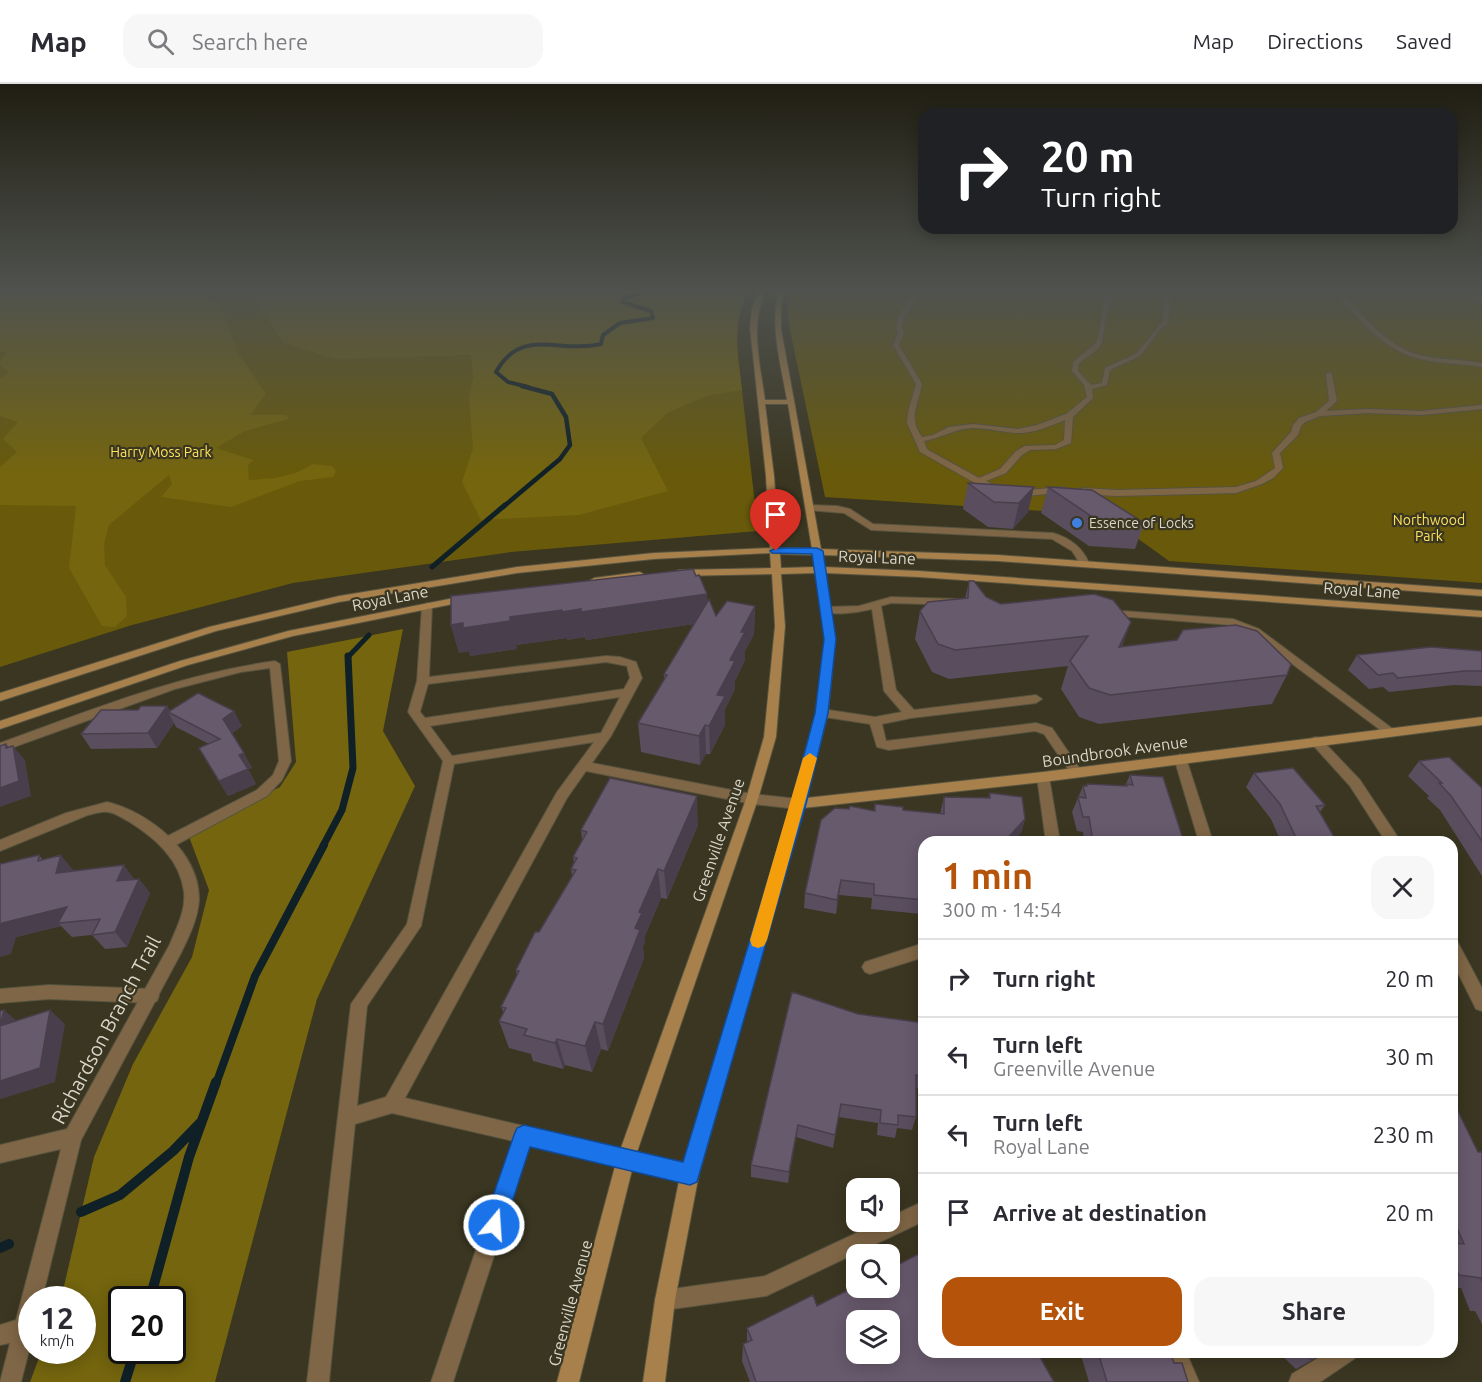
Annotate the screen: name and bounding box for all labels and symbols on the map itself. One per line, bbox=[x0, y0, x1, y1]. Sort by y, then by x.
park label: Harry Moss Park bbox=[110, 444, 212, 460]
pin bbox=[750, 489, 801, 551]
park label: Northwood Park bbox=[1393, 512, 1465, 544]
place label: Essence of Locks bbox=[1089, 515, 1194, 531]
marker: Essence of Locks bbox=[1070, 516, 1084, 530]
street label: Royal Lane bbox=[838, 547, 916, 567]
street label: Royal Lane bbox=[1323, 578, 1401, 602]
street label: Royal Lane bbox=[350, 582, 430, 614]
street label: Boundbrook Avenue bbox=[1041, 732, 1189, 770]
street label: Greenville Avenue bbox=[688, 776, 748, 904]
street label: Richardson Branch Trail bbox=[46, 932, 165, 1128]
position arrow bbox=[462, 1193, 526, 1257]
street label: Greenville Avenue bbox=[544, 1238, 596, 1368]
speed limit sign: 20 bbox=[108, 1286, 186, 1364]

